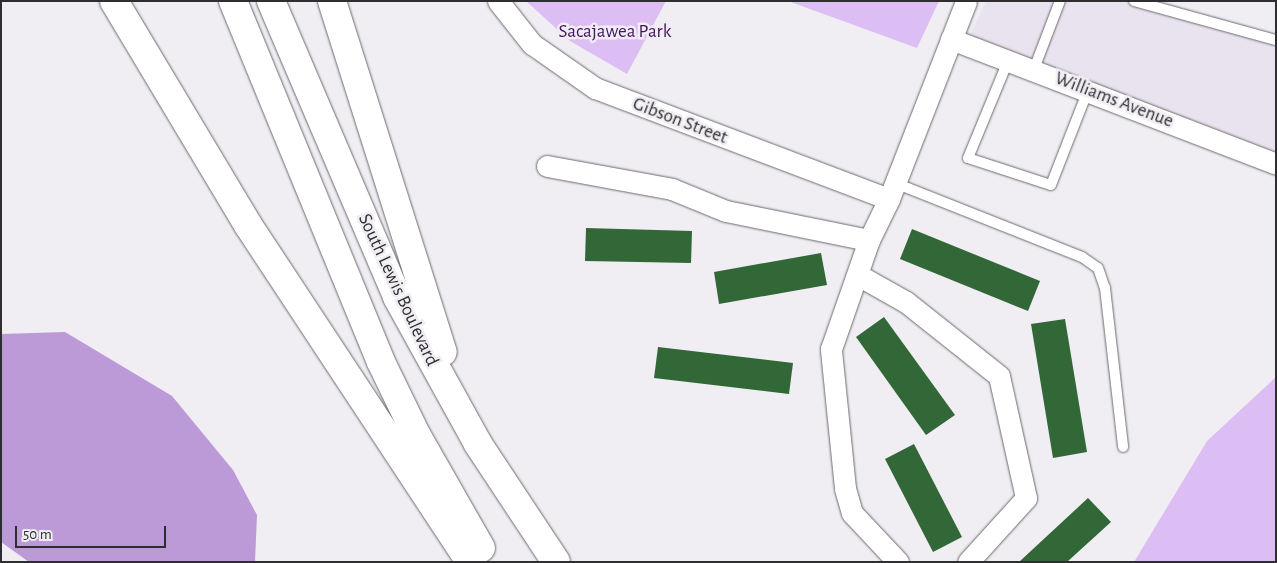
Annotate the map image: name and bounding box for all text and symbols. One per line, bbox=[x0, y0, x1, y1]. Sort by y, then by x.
park label: Sacajawea Park bbox=[559, 21, 671, 43]
street label: Williams Avenue bbox=[1052, 67, 1176, 133]
street label: Gibson Street bbox=[629, 93, 731, 149]
street label: South Lewis Boulevard bbox=[353, 210, 443, 370]
scale bar bbox=[18, 516, 169, 548]
text: 50 m bbox=[23, 527, 52, 542]

